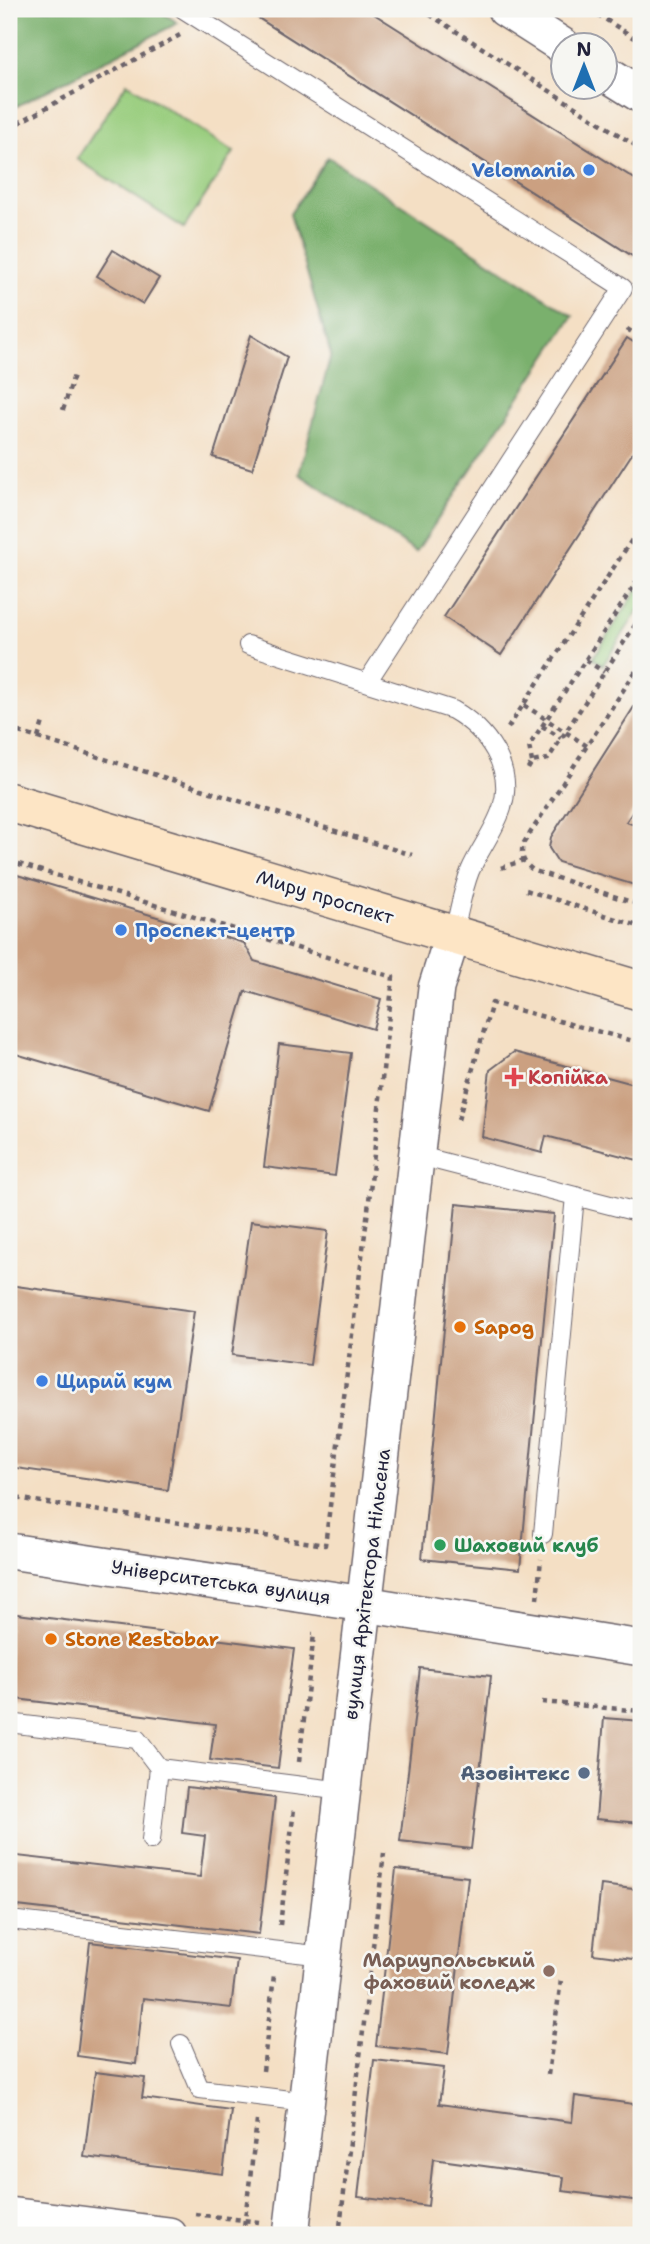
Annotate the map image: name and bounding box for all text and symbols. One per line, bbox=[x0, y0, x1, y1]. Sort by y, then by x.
north arrow bbox=[548, 32, 618, 102]
text: N bbox=[576, 37, 592, 62]
place label: Velomania bbox=[471, 158, 575, 183]
marker: Velomania bbox=[581, 162, 597, 178]
street label: Миру проспект bbox=[253, 864, 397, 930]
place label: Проспект-центр bbox=[135, 918, 295, 943]
marker: Проспект-центр bbox=[113, 922, 129, 938]
place label: Копійка bbox=[528, 1065, 608, 1090]
marker: Копійка bbox=[506, 1069, 522, 1085]
place label: Sapog bbox=[474, 1315, 534, 1340]
marker: Sapog bbox=[452, 1319, 468, 1335]
place label: Щирий кум bbox=[56, 1369, 172, 1394]
marker: Щирий кум bbox=[34, 1373, 50, 1389]
street label: вулиця Архітектора Нільсена bbox=[338, 1447, 396, 1721]
place label: Шаховий клуб bbox=[454, 1533, 599, 1558]
marker: Шаховий клуб bbox=[432, 1537, 448, 1553]
street label: Університетська вулиця bbox=[110, 1554, 332, 1610]
place label: Stone Restobar bbox=[65, 1627, 219, 1652]
marker: Stone Restobar bbox=[43, 1631, 59, 1647]
place label: Азовінтекс bbox=[460, 1761, 570, 1786]
marker: Азовінтекс bbox=[576, 1765, 592, 1781]
place label: Мариупольський фаховий коледж bbox=[362, 1948, 535, 1995]
marker: Мариупольський фаховий коледж bbox=[541, 1963, 557, 1979]

